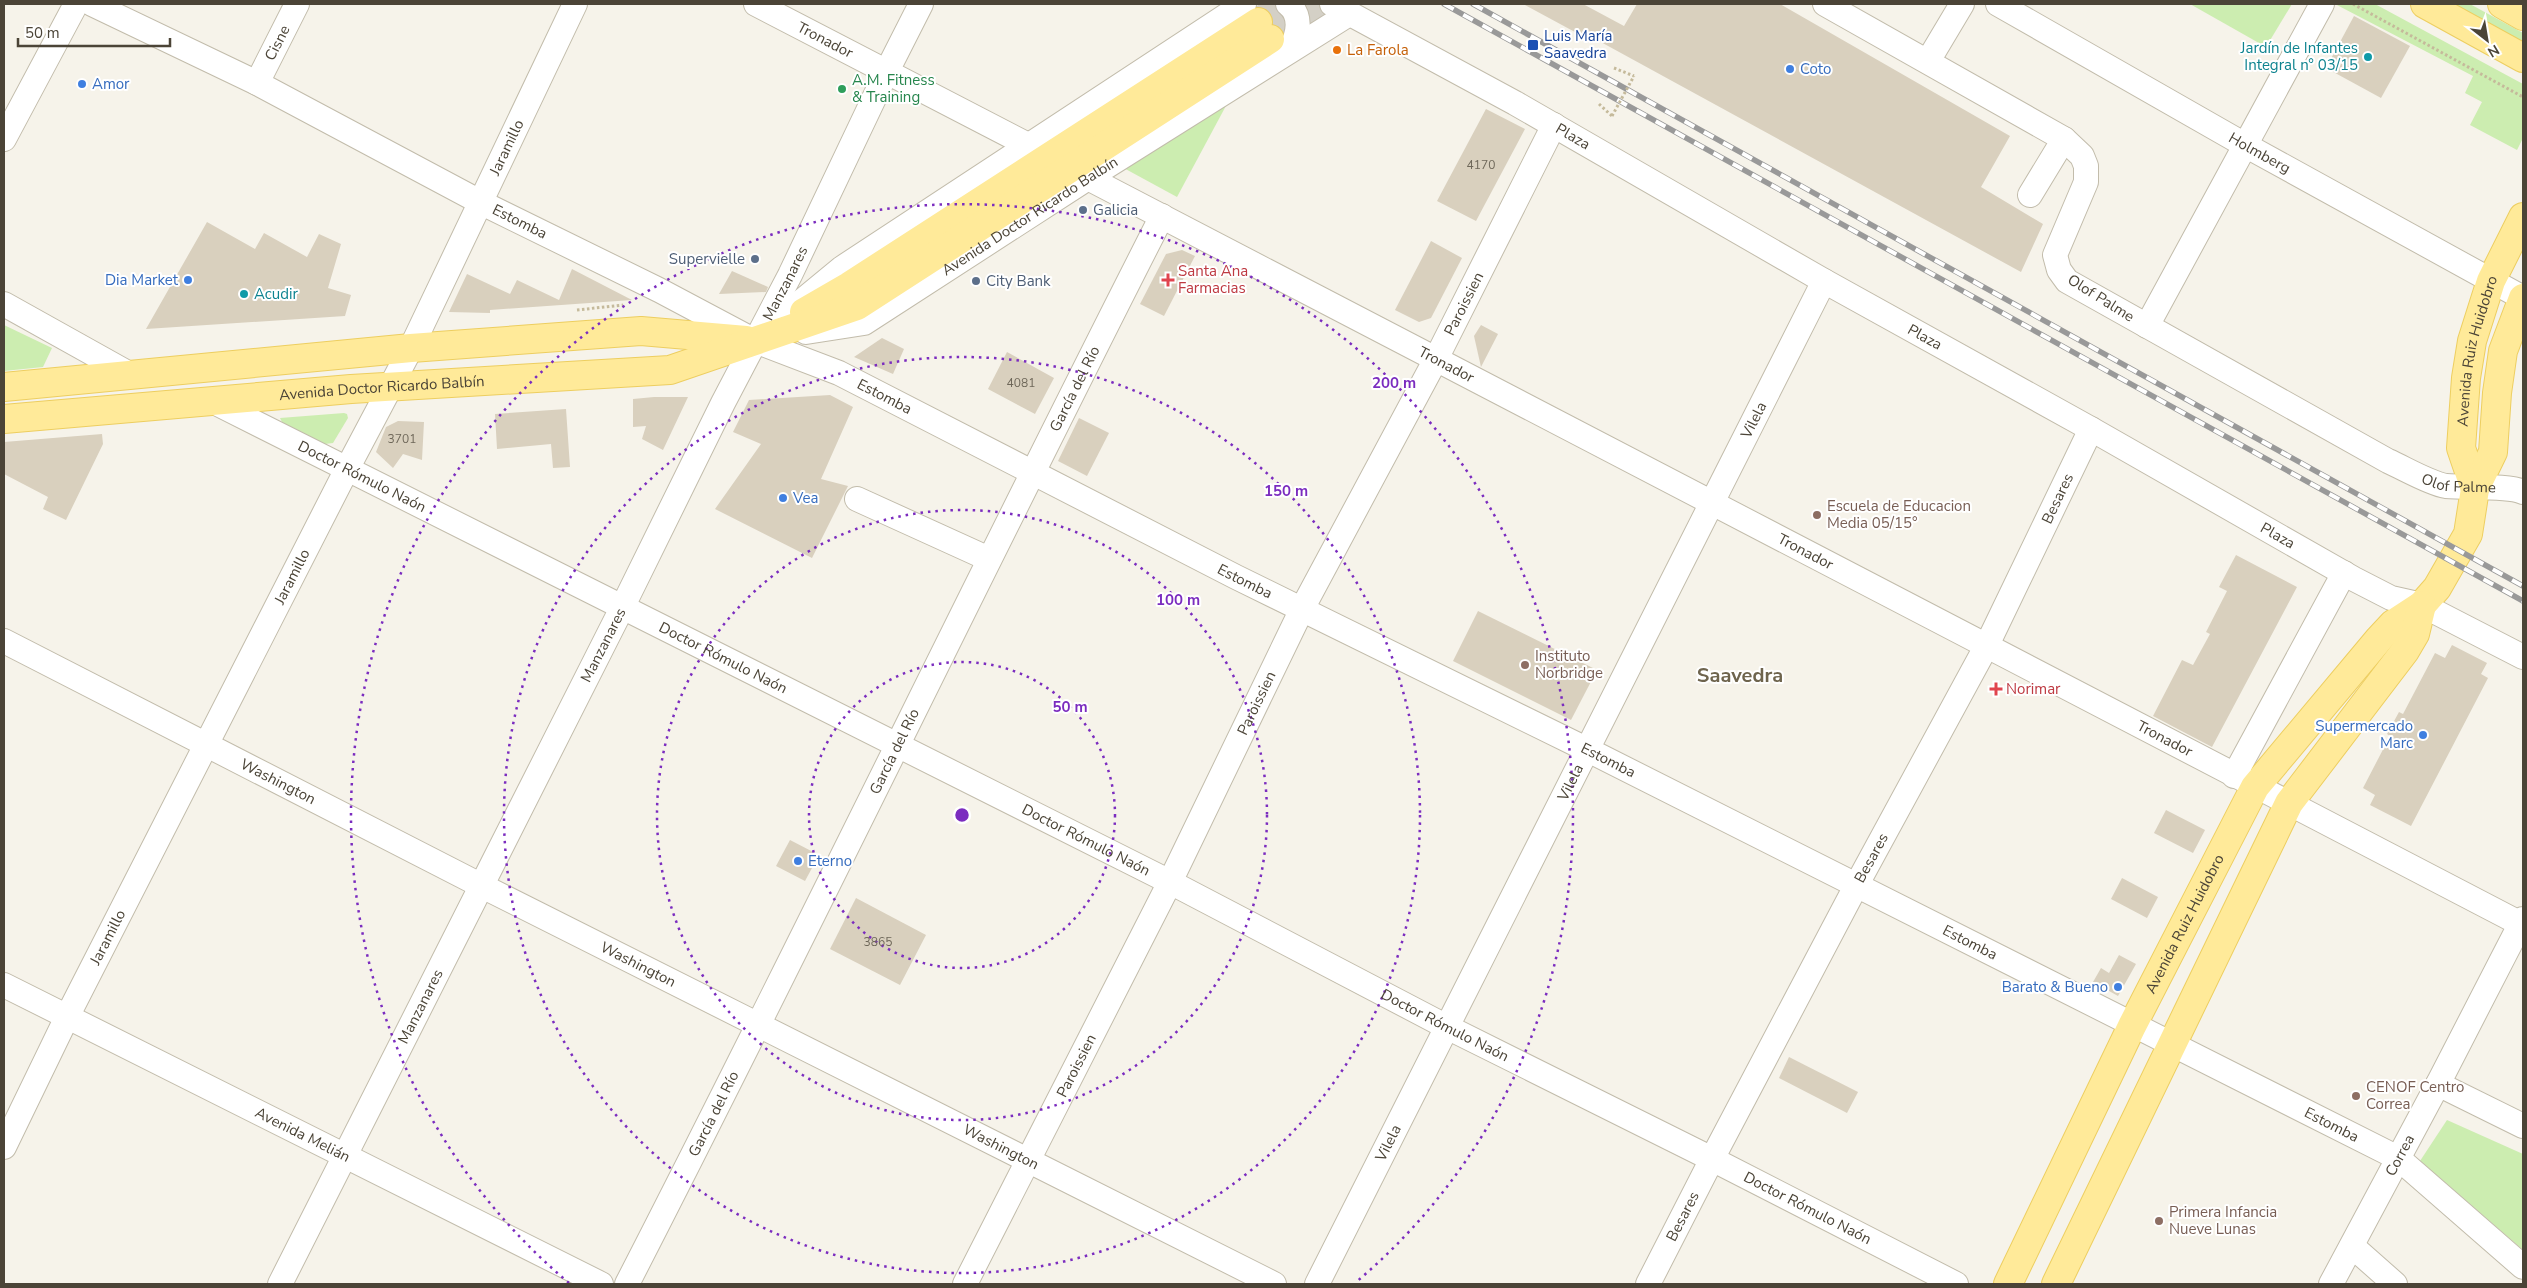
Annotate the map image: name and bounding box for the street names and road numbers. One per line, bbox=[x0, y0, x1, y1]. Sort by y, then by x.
street label: Tronador bbox=[794, 17, 857, 63]
street label: Cisne bbox=[260, 22, 295, 64]
street label: Jaramillo bbox=[484, 116, 528, 179]
street label: Plaza bbox=[1552, 119, 1594, 154]
street label: Holmberg bbox=[2225, 128, 2294, 178]
street label: Avenida Doctor Ricardo Balbín bbox=[938, 152, 1122, 280]
street label: Estomba bbox=[489, 200, 551, 244]
street label: Manzanares bbox=[758, 243, 812, 324]
street label: Paroissien bbox=[1439, 269, 1488, 339]
street label: Olof Palme bbox=[2064, 270, 2138, 326]
street label: Avenida Ruiz Huidobro bbox=[2453, 272, 2502, 427]
street label: Plaza bbox=[1904, 319, 1946, 355]
street label: Tronador bbox=[1415, 342, 1478, 388]
street label: García del Río bbox=[1045, 343, 1105, 435]
street label: Avenida Doctor Ricardo Balbín bbox=[278, 371, 485, 405]
street label: Estomba bbox=[854, 374, 915, 419]
street label: Vilela bbox=[1736, 398, 1771, 443]
street label: Doctor Rómulo Naón bbox=[295, 436, 430, 517]
street label: Olof Palme bbox=[2418, 468, 2496, 497]
street label: Besares bbox=[2037, 470, 2078, 527]
street label: Plaza bbox=[2257, 518, 2299, 553]
street label: Tronador bbox=[1774, 529, 1838, 575]
street label: Jaramillo bbox=[269, 546, 314, 609]
street label: Estomba bbox=[1214, 559, 1276, 603]
street label: Manzanares bbox=[576, 604, 630, 686]
street label: Doctor Rómulo Naón bbox=[656, 617, 791, 698]
street label: Paroissien bbox=[1233, 668, 1280, 738]
street label: García del Río bbox=[865, 705, 924, 798]
street label: Tronador bbox=[2133, 716, 2197, 762]
street label: Estomba bbox=[1578, 738, 1639, 782]
street label: Washington bbox=[237, 754, 319, 809]
street label: Vilela bbox=[1552, 761, 1588, 805]
street label: Doctor Rómulo Naón bbox=[1018, 799, 1154, 880]
street label: Besares bbox=[1850, 830, 1893, 886]
street label: Avenida Ruiz Huidobro bbox=[2140, 851, 2229, 997]
street label: Jaramillo bbox=[85, 906, 130, 969]
street label: Estomba bbox=[1939, 920, 2001, 965]
street label: Washington bbox=[597, 937, 679, 992]
street label: Manzanares bbox=[393, 966, 448, 1047]
street label: Doctor Rómulo Naón bbox=[1377, 984, 1512, 1066]
street label: Paroissien bbox=[1052, 1031, 1101, 1101]
street label: García del Río bbox=[684, 1068, 744, 1160]
street label: Avenida Melián bbox=[252, 1102, 354, 1167]
street label: Estomba bbox=[2301, 1102, 2362, 1147]
street label: Washington bbox=[960, 1119, 1042, 1174]
street label: Vilela bbox=[1370, 1121, 1406, 1166]
street label: Correa bbox=[2381, 1131, 2419, 1180]
street label: Doctor Rómulo Naón bbox=[1740, 1167, 1875, 1249]
street label: Besares bbox=[1661, 1188, 1704, 1245]

